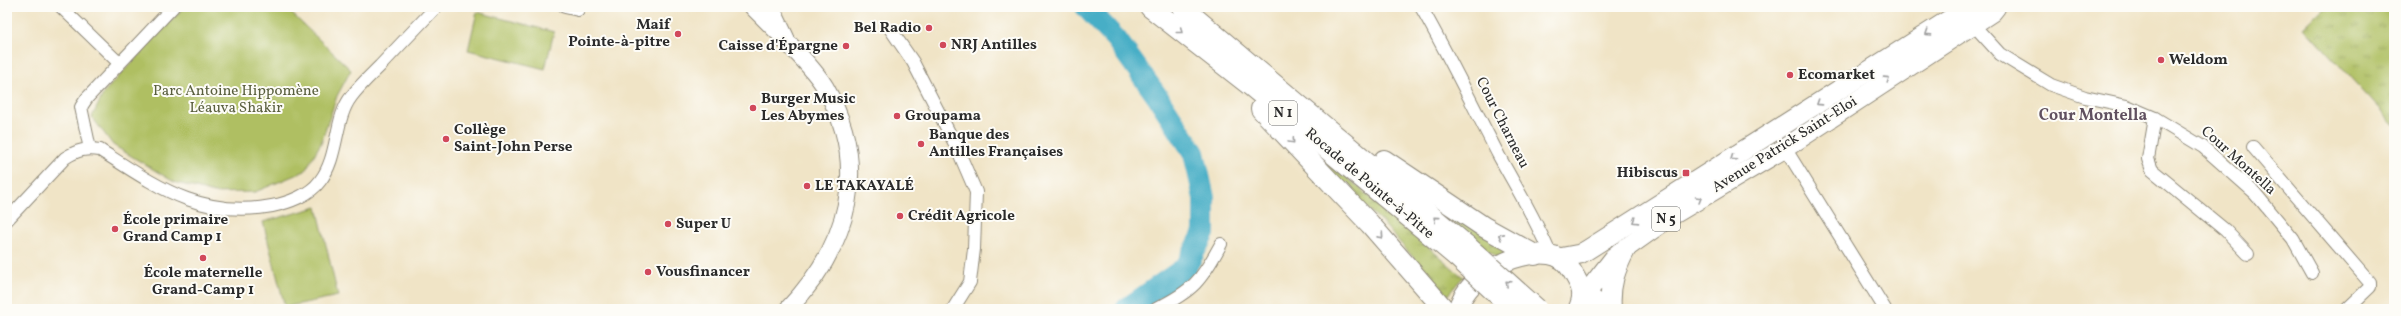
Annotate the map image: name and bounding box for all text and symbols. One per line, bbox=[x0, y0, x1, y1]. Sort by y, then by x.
place label: Maif Pointe-à-pitre bbox=[568, 15, 671, 53]
place label: Bel Radio bbox=[854, 18, 921, 39]
marker: Bel Radio bbox=[924, 23, 934, 33]
one-way arrow bbox=[1176, 27, 1183, 34]
one-way arrow bbox=[1925, 28, 1932, 35]
marker: Maif Pointe-à-pitre bbox=[673, 29, 683, 39]
place label: NRJ Antilles bbox=[951, 35, 1037, 56]
place label: Caisse d'Épargne bbox=[718, 36, 838, 57]
marker: NRJ Antilles bbox=[938, 40, 948, 50]
marker: Caisse d'Épargne bbox=[841, 41, 851, 51]
place label: Weldom bbox=[2169, 50, 2228, 71]
marker: Weldom bbox=[2156, 55, 2166, 65]
place label: Ecomarket bbox=[1798, 65, 1875, 86]
marker: Ecomarket bbox=[1785, 70, 1795, 80]
street label: Cour Charneau bbox=[1470, 74, 1534, 172]
one-way arrow bbox=[1882, 77, 1889, 84]
park label: Parc Antoine Hippomène Léauva Shakir bbox=[153, 81, 319, 119]
place label: Burger Music Les Abymes bbox=[761, 89, 856, 127]
street label: Avenue Patrick Saint-Eloi bbox=[1708, 92, 1862, 198]
one-way arrow bbox=[1816, 98, 1823, 105]
road number: N 1 bbox=[1269, 101, 1297, 125]
marker: Burger Music Les Abymes bbox=[748, 103, 758, 113]
district label: Cour Montella bbox=[2039, 105, 2147, 127]
place label: Groupama bbox=[905, 106, 981, 127]
marker: Groupama bbox=[892, 111, 902, 121]
place label: Collège Saint-John Perse bbox=[454, 120, 573, 158]
street label: Cour Montella bbox=[2196, 121, 2280, 201]
street label: Rocade de Pointe-à-Pitre bbox=[1300, 124, 1438, 244]
place label: Banque des Antilles Françaises bbox=[929, 125, 1063, 163]
marker: Collège Saint-John Perse bbox=[441, 134, 451, 144]
one-way arrow bbox=[1287, 136, 1294, 144]
marker: Banque des Antilles Françaises bbox=[916, 139, 926, 149]
one-way arrow bbox=[1730, 153, 1737, 160]
place label: Hibiscus bbox=[1617, 163, 1678, 184]
marker: Hibiscus bbox=[1681, 168, 1691, 178]
place label: LE TAKAYALÉ bbox=[815, 176, 914, 197]
marker: LE TAKAYALÉ bbox=[802, 181, 812, 191]
one-way arrow bbox=[1695, 196, 1702, 203]
place label: Crédit Agricole bbox=[908, 206, 1015, 227]
road number: N 5 bbox=[1652, 207, 1680, 231]
place label: École primaire Grand Camp 1 bbox=[123, 210, 229, 248]
marker: Crédit Agricole bbox=[895, 211, 905, 221]
place label: Super U bbox=[676, 214, 731, 235]
one-way arrow bbox=[1632, 216, 1639, 223]
one-way arrow bbox=[1434, 217, 1441, 224]
marker: Super U bbox=[663, 219, 673, 229]
marker: École primaire Grand Camp 1 bbox=[110, 224, 120, 234]
one-way arrow bbox=[1376, 231, 1383, 239]
one-way arrow bbox=[1498, 234, 1505, 241]
marker: École maternelle Grand-Camp 1 bbox=[198, 253, 208, 263]
place label: Vousfinancer bbox=[656, 262, 750, 283]
place label: École maternelle Grand-Camp 1 bbox=[144, 263, 263, 301]
marker: Vousfinancer bbox=[643, 267, 653, 277]
one-way arrow bbox=[1506, 281, 1513, 288]

